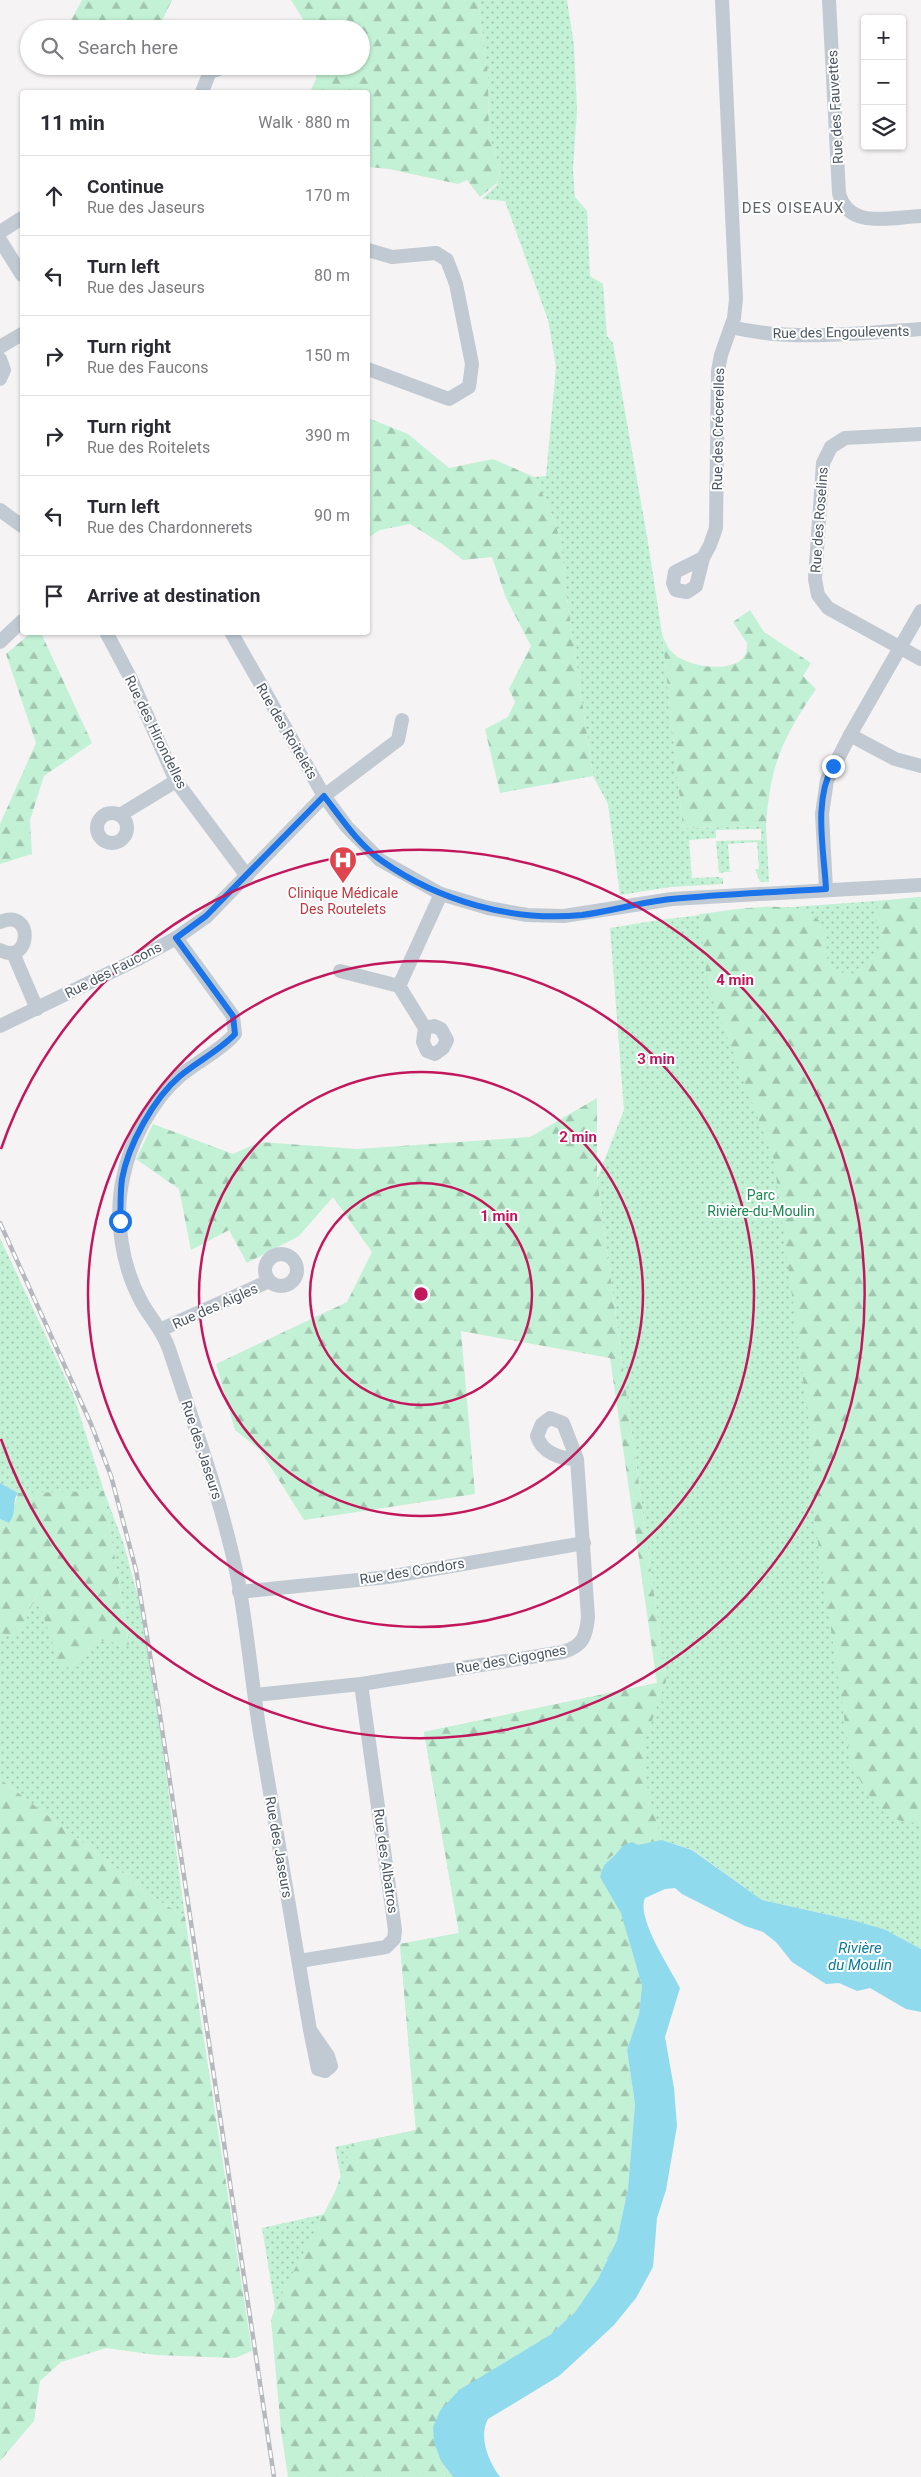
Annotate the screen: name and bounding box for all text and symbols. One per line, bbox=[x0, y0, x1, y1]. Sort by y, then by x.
map controls bbox=[861, 15, 906, 150]
button: + bbox=[861, 15, 906, 60]
search box bbox=[20, 20, 370, 75]
icon: search bbox=[38, 34, 66, 62]
text: Search here bbox=[78, 36, 178, 59]
street label: Rue des Fauvettes bbox=[824, 50, 846, 164]
button: − bbox=[861, 60, 906, 105]
button: layers bbox=[861, 105, 906, 150]
text: 11 min bbox=[40, 111, 105, 135]
text: Walk · 880 m bbox=[258, 113, 350, 132]
text: Continue bbox=[87, 175, 164, 198]
icon: ahead bbox=[40, 182, 68, 210]
text: 170 m bbox=[305, 186, 350, 205]
text: Rue des Jaseurs bbox=[87, 198, 205, 217]
district label: DES OISEAUX bbox=[742, 199, 844, 217]
text: Turn left bbox=[87, 255, 160, 278]
icon: left bbox=[40, 262, 68, 290]
text: 80 m bbox=[314, 266, 350, 285]
text: Rue des Jaseurs bbox=[87, 278, 205, 297]
street label: Rue des Engoulevents bbox=[772, 323, 910, 341]
text: Turn right bbox=[87, 335, 171, 358]
icon: right bbox=[40, 342, 68, 370]
text: 150 m bbox=[305, 346, 350, 365]
text: Rue des Faucons bbox=[87, 358, 209, 377]
street label: Rue des Crécerelles bbox=[709, 368, 727, 490]
text: Turn right bbox=[87, 415, 171, 438]
icon: right bbox=[40, 422, 68, 450]
text: 390 m bbox=[305, 426, 350, 445]
text: Rue des Roitelets bbox=[87, 438, 210, 457]
street label: Rue des Roselins bbox=[807, 466, 831, 574]
text: Turn left bbox=[87, 495, 160, 518]
icon: left bbox=[40, 502, 68, 530]
text: 90 m bbox=[314, 506, 350, 525]
text: Rue des Chardonnerets bbox=[87, 518, 253, 537]
icon: arrive bbox=[40, 582, 68, 610]
text: Arrive at destination bbox=[87, 584, 260, 607]
street label: Rue des Hirondelles bbox=[122, 673, 190, 791]
street label: Rue des Roitelets bbox=[253, 680, 321, 782]
route end bbox=[822, 755, 845, 778]
hospital icon: Clinique Médicale Des Routelets bbox=[328, 845, 358, 884]
place label: Clinique Médicale Des Routelets bbox=[288, 885, 398, 917]
street label: Rue des Faucons bbox=[62, 939, 164, 1001]
text: 4 min bbox=[716, 971, 754, 989]
text: 3 min bbox=[637, 1050, 675, 1068]
text: 2 min bbox=[559, 1128, 597, 1146]
park label: Parc Rivière-du-Moulin bbox=[707, 1187, 815, 1219]
text: 1 min bbox=[480, 1207, 518, 1225]
route start bbox=[109, 1210, 132, 1233]
street label: Rue des Aigles bbox=[170, 1280, 260, 1332]
centre of rings bbox=[412, 1285, 430, 1303]
street label: Rue des Jaseurs bbox=[178, 1399, 226, 1501]
street label: Rue des Condors bbox=[358, 1555, 466, 1587]
street label: Rue des Cigognes bbox=[455, 1641, 567, 1677]
street label: Rue des Jaseurs bbox=[262, 1795, 296, 1899]
street label: Rue des Albatros bbox=[371, 1808, 401, 1914]
water label: Rivière du Moulin bbox=[828, 1939, 892, 1974]

